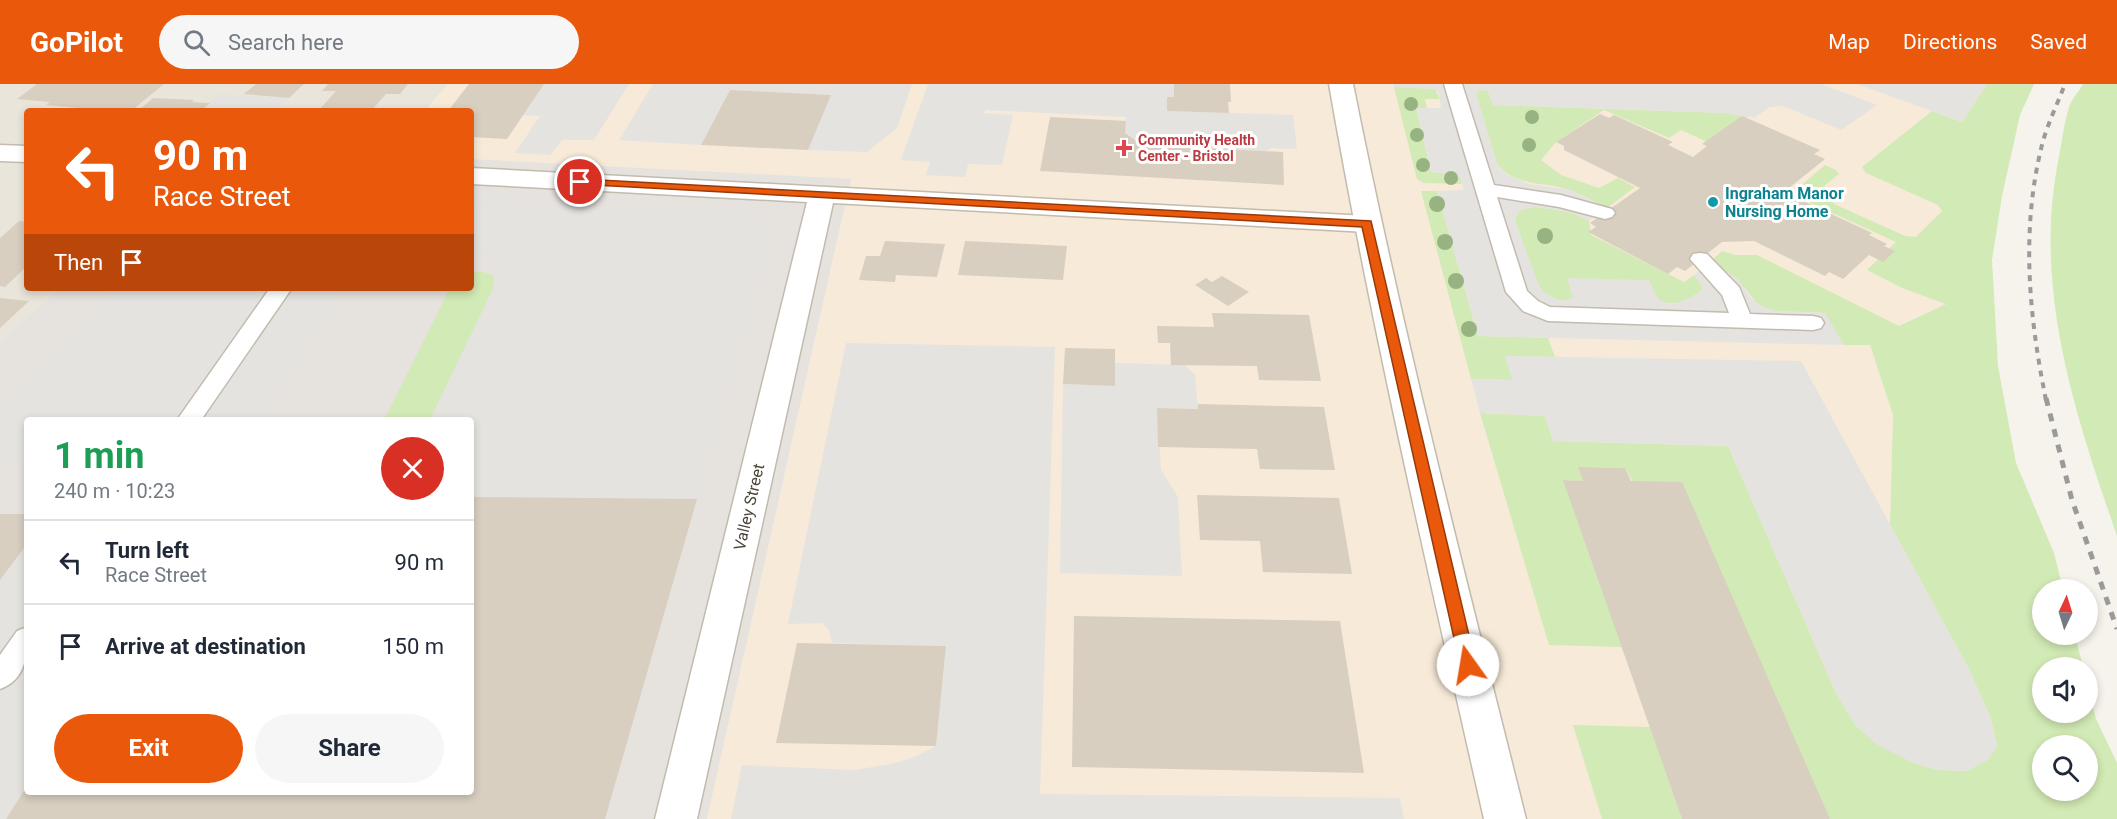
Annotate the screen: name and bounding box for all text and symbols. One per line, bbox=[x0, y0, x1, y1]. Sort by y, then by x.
search box bbox=[159, 15, 579, 69]
text: GoPilot bbox=[30, 26, 123, 59]
icon: search bbox=[180, 26, 213, 59]
text: Search here bbox=[228, 30, 344, 55]
text: Map bbox=[1828, 30, 1870, 54]
text: Directions bbox=[1903, 30, 1997, 54]
text: Saved bbox=[2030, 30, 2087, 54]
text: 90 m bbox=[153, 131, 248, 180]
icon: left bbox=[54, 132, 132, 210]
place label: Community Health Center - Bristol bbox=[1138, 132, 1255, 164]
marker: Community Health Center - Bristol bbox=[1115, 139, 1133, 157]
pin bbox=[554, 156, 605, 207]
icon: arrive bbox=[563, 165, 596, 198]
text: Race Street bbox=[153, 181, 291, 213]
place label: Ingraham Manor Nursing Home bbox=[1725, 184, 1844, 221]
marker: Ingraham Manor Nursing Home bbox=[1706, 195, 1720, 209]
icon: arrive bbox=[115, 246, 148, 279]
text: Then bbox=[54, 250, 103, 275]
text: 1 min bbox=[54, 435, 145, 477]
button: close bbox=[381, 437, 444, 500]
street label: Valley Street bbox=[730, 462, 768, 552]
text: 240 m · 10:23 bbox=[54, 479, 175, 503]
text: Turn left bbox=[105, 538, 189, 563]
icon: left bbox=[54, 546, 87, 579]
text: 90 m bbox=[395, 550, 444, 575]
text: Race Street bbox=[105, 563, 207, 587]
north arrow bbox=[2032, 579, 2098, 645]
map controls bbox=[2032, 579, 2098, 801]
icon: arrive bbox=[54, 630, 87, 663]
position arrow bbox=[1436, 633, 1500, 697]
text: Arrive at destination bbox=[105, 634, 306, 659]
text: 150 m bbox=[382, 634, 444, 659]
button: sound bbox=[2032, 657, 2098, 723]
button: Exit bbox=[54, 714, 243, 783]
button: Share bbox=[255, 714, 444, 783]
button: search bbox=[2032, 735, 2098, 801]

